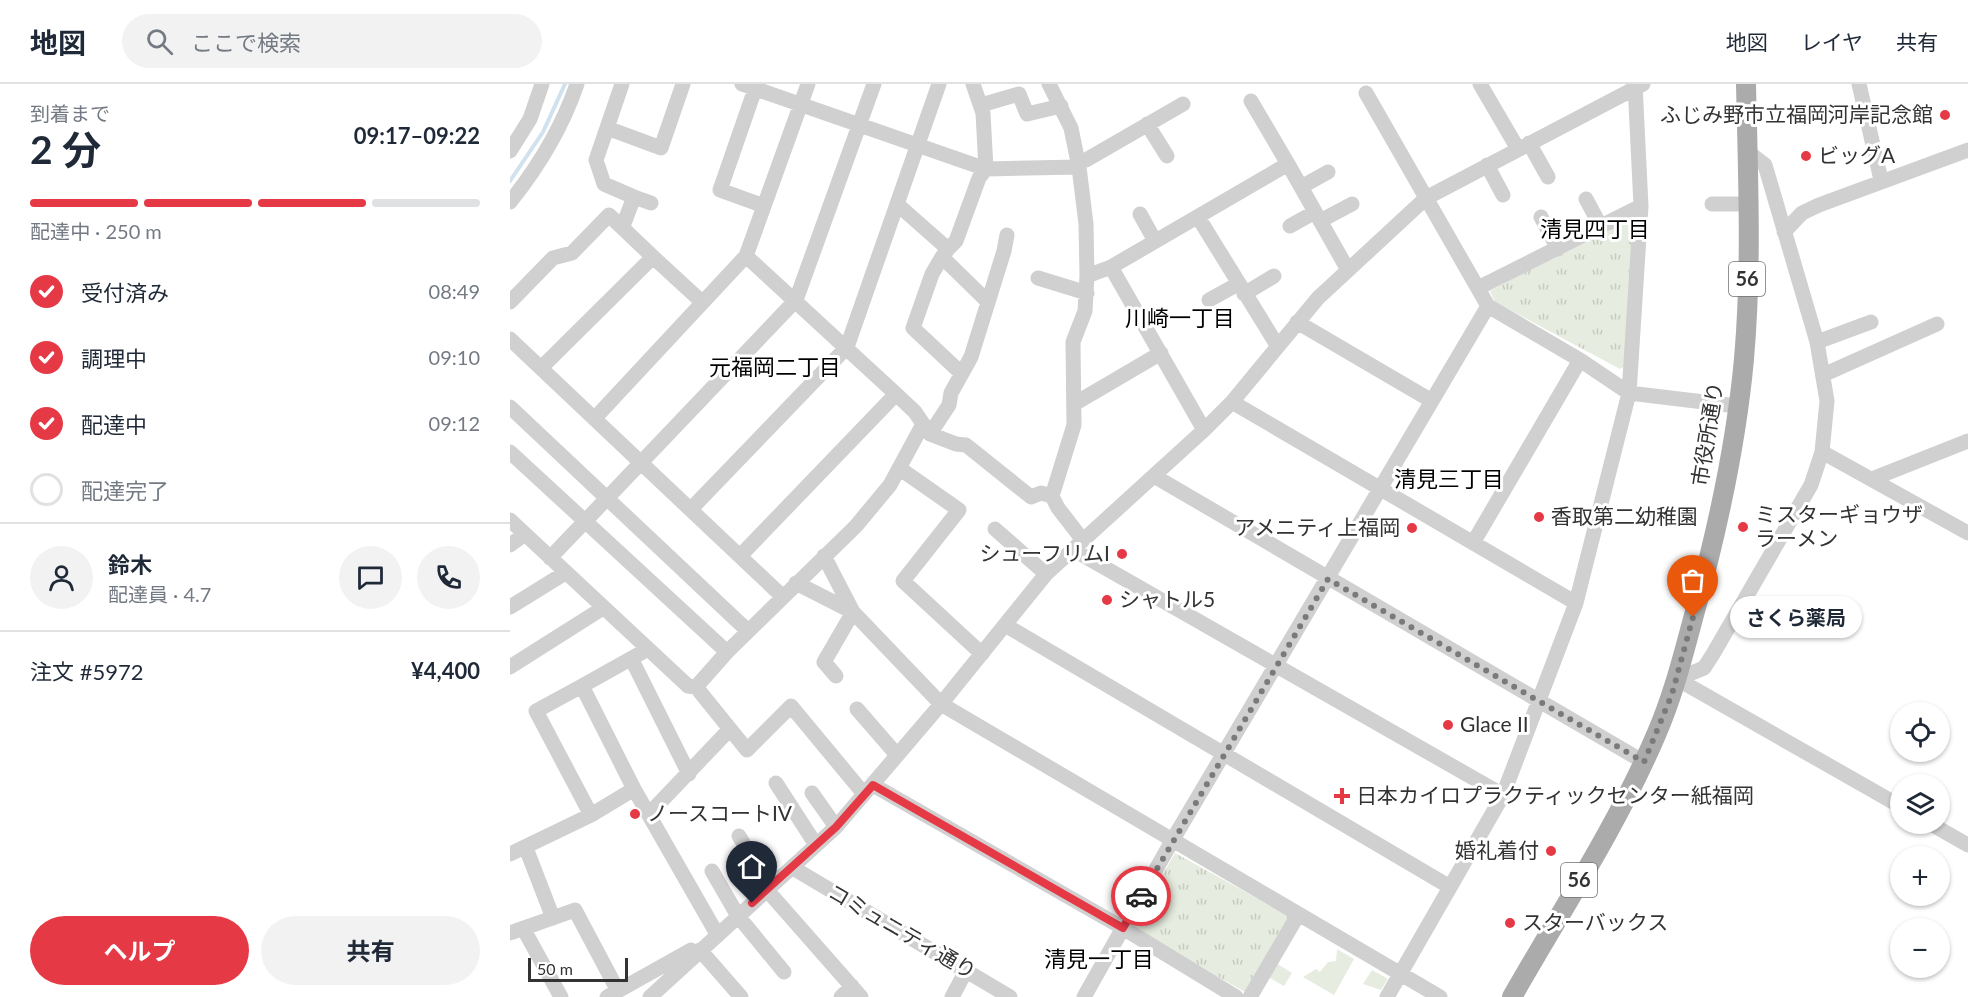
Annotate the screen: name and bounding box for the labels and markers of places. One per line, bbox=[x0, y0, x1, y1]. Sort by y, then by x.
place label: ふじみ野市立福岡河岸記念館 bbox=[1660, 101, 1933, 126]
marker: ふじみ野市立福岡河岸記念館 bbox=[1938, 108, 1952, 122]
place label: ビッグA bbox=[1818, 142, 1896, 167]
marker: ビッグA bbox=[1799, 149, 1813, 163]
place label: ミスターギョウザ ラーメン bbox=[1755, 501, 1923, 550]
place label: 香取第二幼稚園 bbox=[1551, 503, 1698, 528]
marker: 香取第二幼稚園 bbox=[1532, 510, 1546, 524]
place label: アメニティ上福岡 bbox=[1234, 514, 1400, 539]
marker: ミスターギョウザ ラーメン bbox=[1736, 520, 1750, 534]
marker: アメニティ上福岡 bbox=[1405, 521, 1419, 535]
place label: シューフリムI bbox=[979, 540, 1110, 565]
marker: シューフリムI bbox=[1115, 547, 1129, 561]
pin bbox=[1667, 555, 1718, 617]
place label: シャトル5 bbox=[1119, 586, 1215, 611]
marker: シャトル5 bbox=[1100, 593, 1114, 607]
callout: さくら薬局 bbox=[1729, 596, 1861, 638]
place label: Glace II bbox=[1460, 711, 1529, 736]
marker: Glace II bbox=[1441, 718, 1455, 732]
place label: 日本カイロプラクティックセンター紙福岡 bbox=[1356, 782, 1754, 807]
marker: 日本カイロプラクティックセンター紙福岡 bbox=[1333, 787, 1351, 805]
place label: ノースコートIV bbox=[647, 800, 793, 825]
marker: ノースコートIV bbox=[628, 807, 642, 821]
place label: 婚礼着付 bbox=[1455, 837, 1539, 862]
pin bbox=[726, 841, 777, 903]
marker: 婚礼着付 bbox=[1544, 844, 1558, 858]
place label: スターバックス bbox=[1522, 909, 1668, 934]
marker: スターバックス bbox=[1503, 916, 1517, 930]

